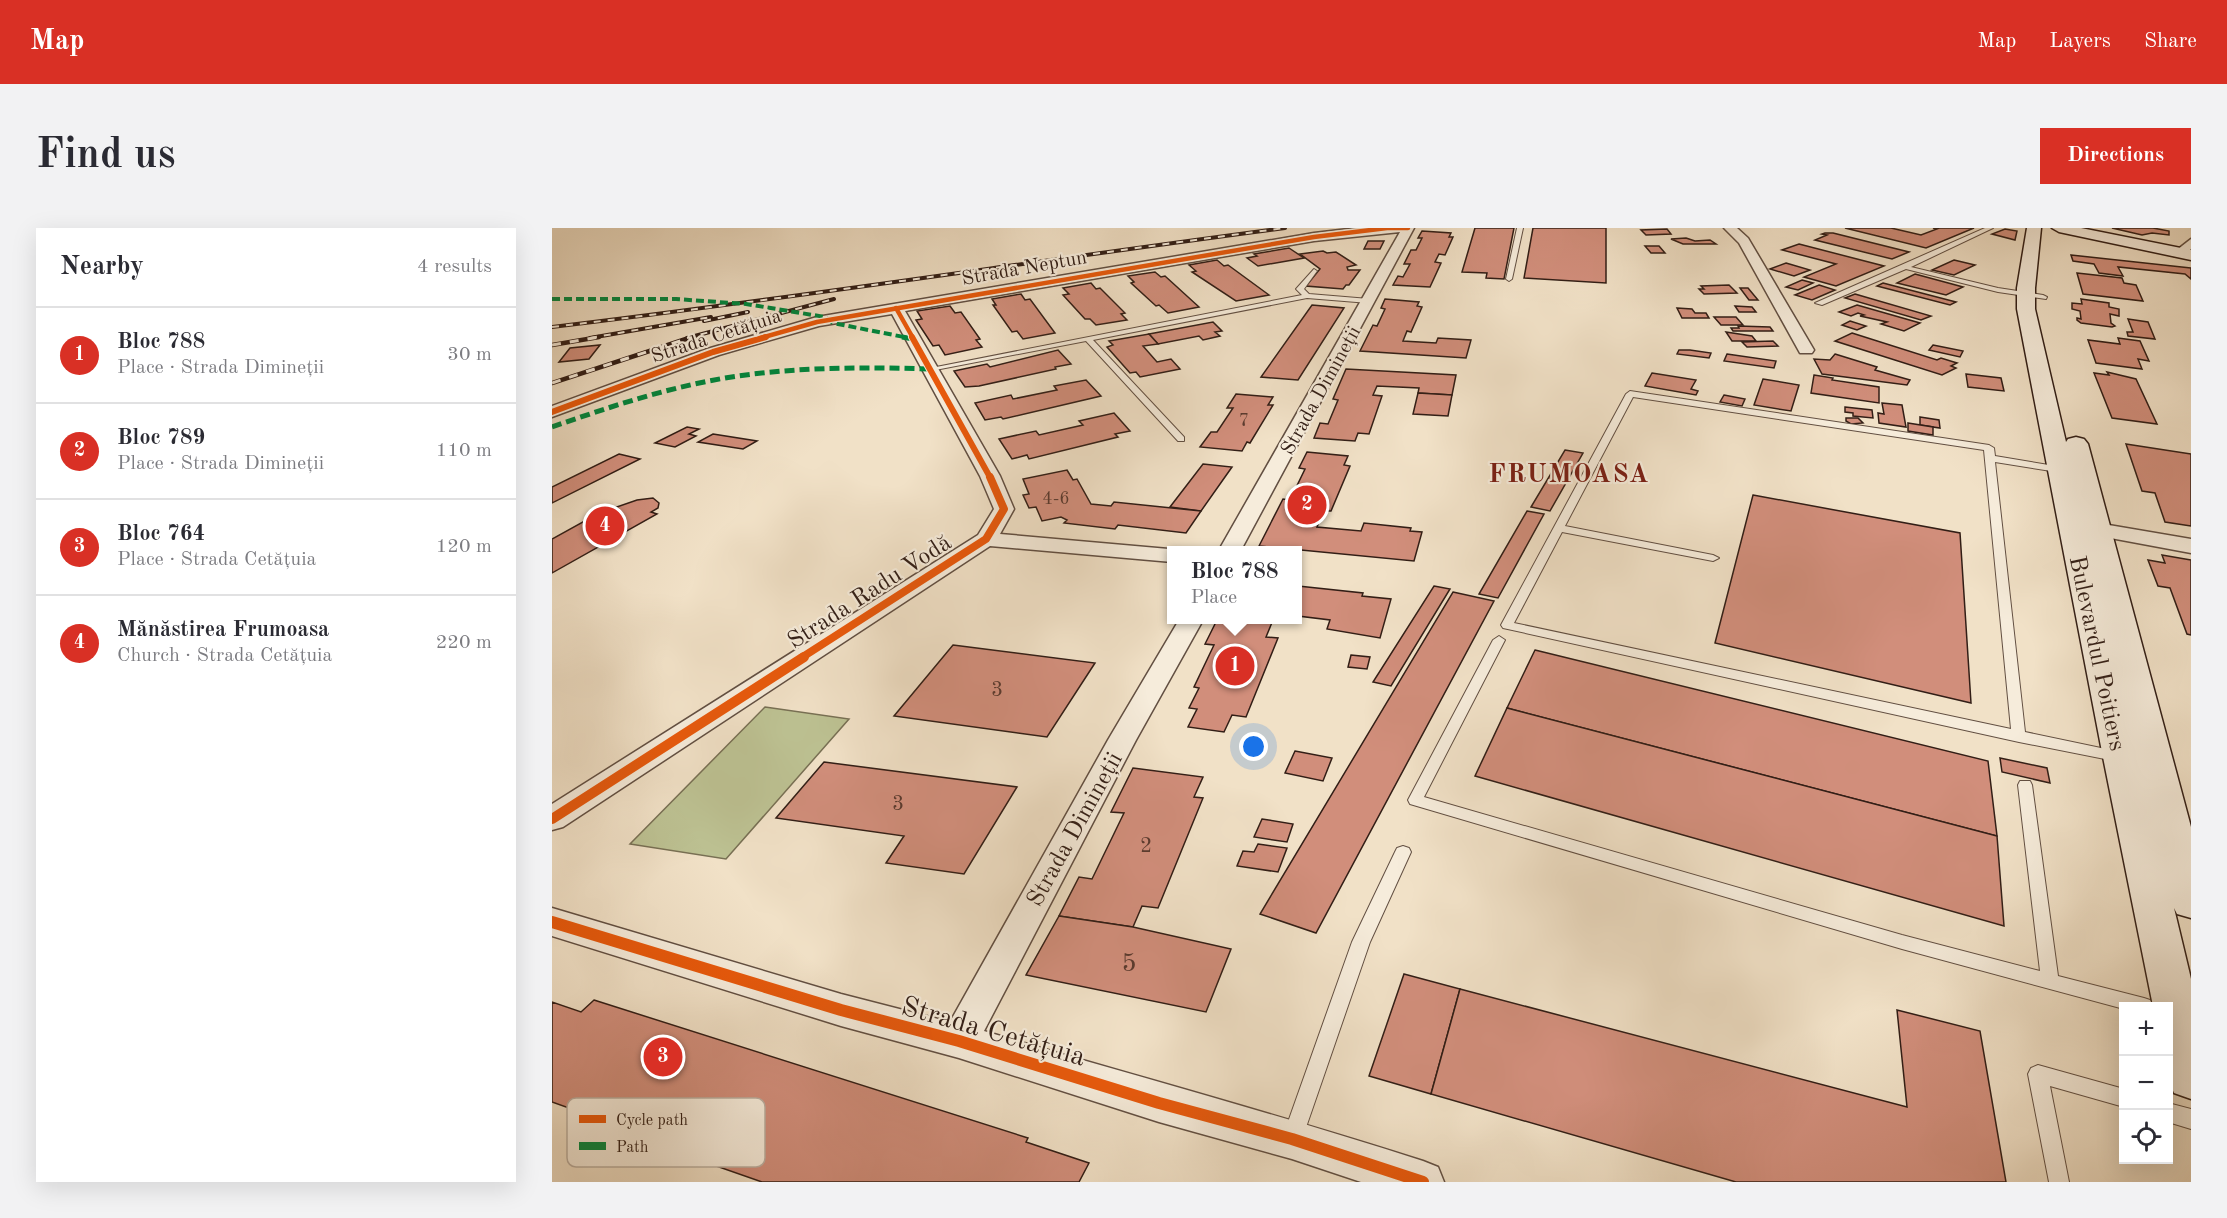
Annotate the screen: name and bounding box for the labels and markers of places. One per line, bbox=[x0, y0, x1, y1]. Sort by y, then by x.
pin: 2 bbox=[1288, 482, 1326, 528]
pin: 4 bbox=[586, 504, 624, 548]
pin: 1 bbox=[1216, 644, 1254, 688]
pin: 3 bbox=[644, 1034, 682, 1080]

